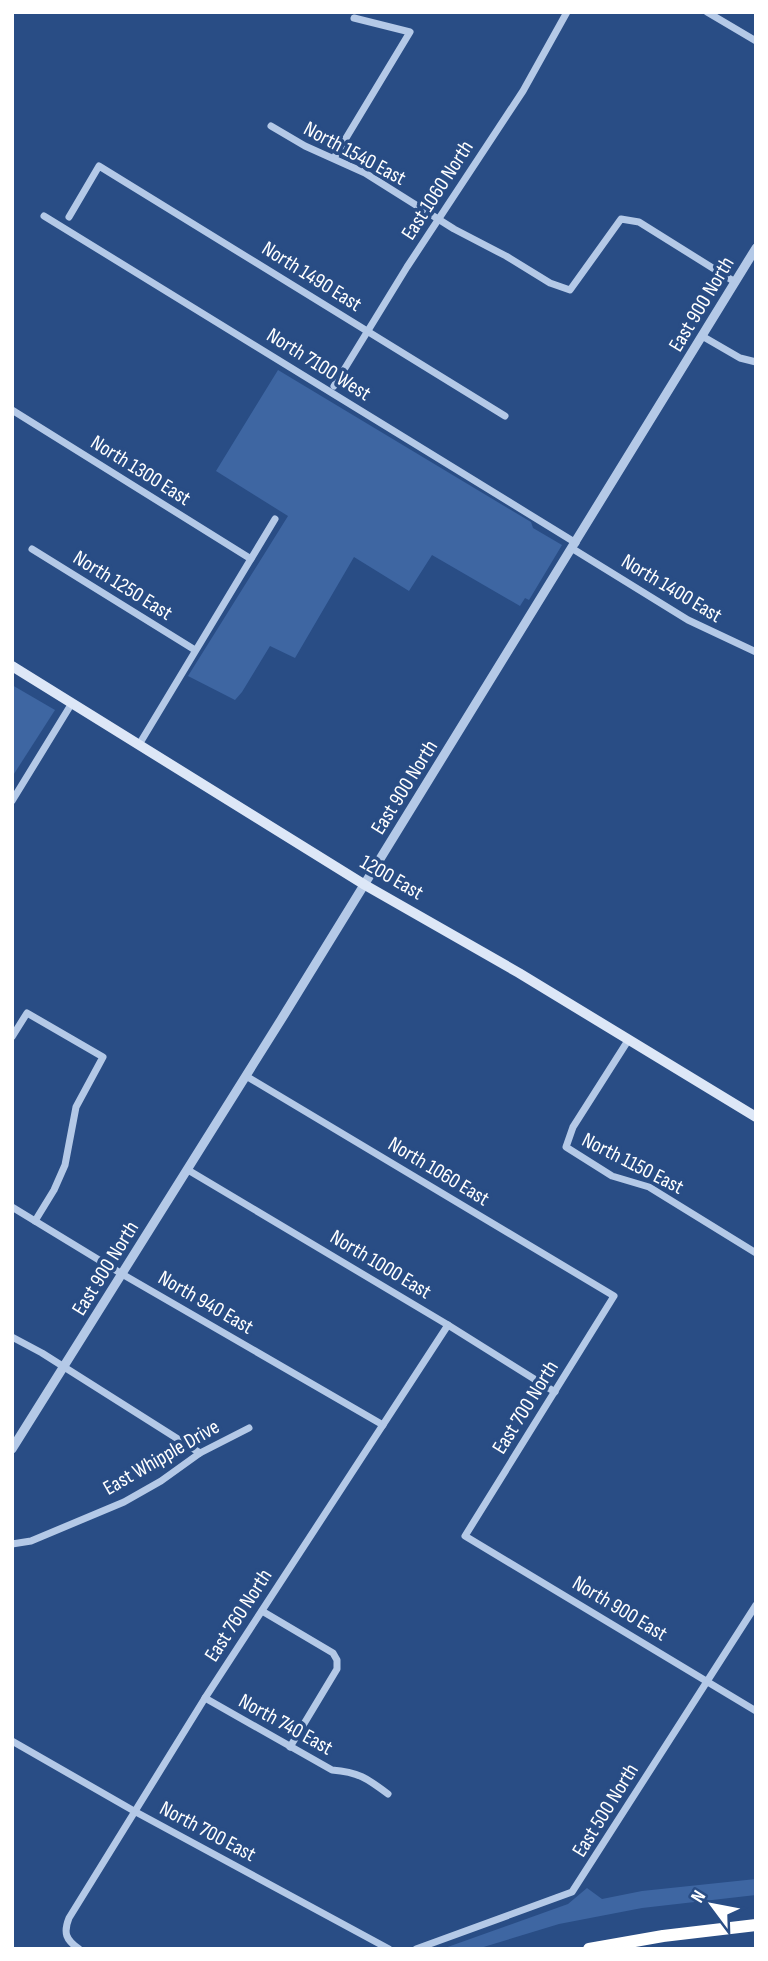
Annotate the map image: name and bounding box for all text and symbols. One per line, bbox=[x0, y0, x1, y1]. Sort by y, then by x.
street label: North 1540 East bbox=[299, 116, 410, 191]
street label: East 1060 North bbox=[396, 136, 479, 245]
street label: North 1490 East bbox=[257, 236, 366, 317]
street label: East 900 North bbox=[663, 252, 739, 356]
street label: North 7100 West bbox=[262, 323, 375, 406]
street label: North 1300 East bbox=[86, 430, 195, 511]
street label: North 1250 East bbox=[69, 545, 177, 626]
street label: North 1400 East bbox=[617, 549, 727, 628]
street label: East 900 North bbox=[366, 736, 443, 839]
street label: 1200 East bbox=[356, 849, 428, 905]
street label: North 1150 East bbox=[578, 1127, 688, 1200]
street label: North 1060 East bbox=[384, 1132, 494, 1211]
street label: East 900 North bbox=[67, 1217, 144, 1320]
street label: North 1000 East bbox=[326, 1224, 436, 1304]
street label: North 940 East bbox=[154, 1265, 258, 1340]
street label: East 700 North bbox=[487, 1356, 564, 1459]
street label: East Whipple Drive bbox=[99, 1414, 224, 1501]
street label: East 760 North bbox=[199, 1564, 278, 1666]
street label: North 900 East bbox=[568, 1570, 672, 1646]
street label: North 740 East bbox=[234, 1688, 337, 1760]
street label: East 500 North bbox=[567, 1759, 644, 1862]
street label: North 700 East bbox=[155, 1796, 260, 1867]
north arrow bbox=[677, 1870, 747, 1940]
text: N bbox=[686, 1886, 711, 1907]

